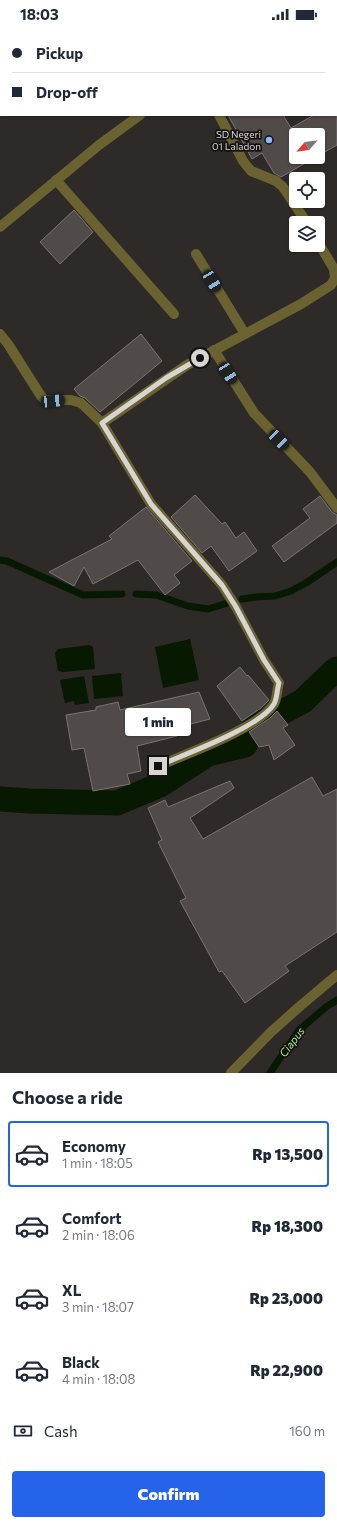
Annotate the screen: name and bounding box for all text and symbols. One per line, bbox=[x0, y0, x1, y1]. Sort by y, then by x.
text: 18:03 bbox=[20, 5, 59, 23]
text: Pickup bbox=[36, 44, 83, 62]
text: Drop-off bbox=[36, 83, 98, 101]
place label: SD Negeri 01 Laladon bbox=[212, 128, 261, 152]
north arrow bbox=[289, 128, 325, 164]
map controls bbox=[289, 128, 325, 252]
marker: SD Negeri 01 Laladon bbox=[264, 135, 274, 145]
button: locate bbox=[289, 172, 325, 208]
button: layers bbox=[289, 216, 325, 252]
car bbox=[201, 268, 223, 294]
route start bbox=[191, 349, 209, 367]
car bbox=[217, 360, 239, 386]
car bbox=[41, 394, 65, 408]
car bbox=[266, 427, 292, 453]
callout: 1 min bbox=[125, 708, 191, 736]
text: 1 min bbox=[142, 714, 174, 730]
route end bbox=[149, 757, 167, 775]
water label: Ciapus bbox=[276, 1024, 307, 1059]
text: Choose a ride bbox=[12, 1086, 123, 1108]
icon: car bbox=[14, 1136, 50, 1172]
text: Economy bbox=[62, 1137, 126, 1155]
text: Rp 13,500 bbox=[252, 1145, 323, 1163]
text: 1 min · 18:05 bbox=[62, 1155, 133, 1171]
icon: car bbox=[14, 1208, 50, 1244]
text: Comfort bbox=[62, 1209, 122, 1227]
text: Rp 18,300 bbox=[252, 1217, 323, 1235]
text: 2 min · 18:06 bbox=[62, 1227, 135, 1243]
icon: car bbox=[14, 1280, 50, 1316]
text: XL bbox=[62, 1281, 81, 1299]
text: Rp 23,000 bbox=[249, 1289, 323, 1307]
text: 3 min · 18:07 bbox=[62, 1299, 134, 1315]
icon: car bbox=[14, 1352, 50, 1388]
text: Black bbox=[62, 1353, 100, 1371]
text: Rp 22,900 bbox=[250, 1361, 323, 1379]
text: 4 min · 18:08 bbox=[62, 1371, 135, 1387]
icon: cash bbox=[12, 1420, 34, 1442]
text: Cash bbox=[44, 1422, 78, 1440]
text: 160 m bbox=[289, 1423, 325, 1439]
button: Confirm bbox=[12, 1471, 325, 1517]

